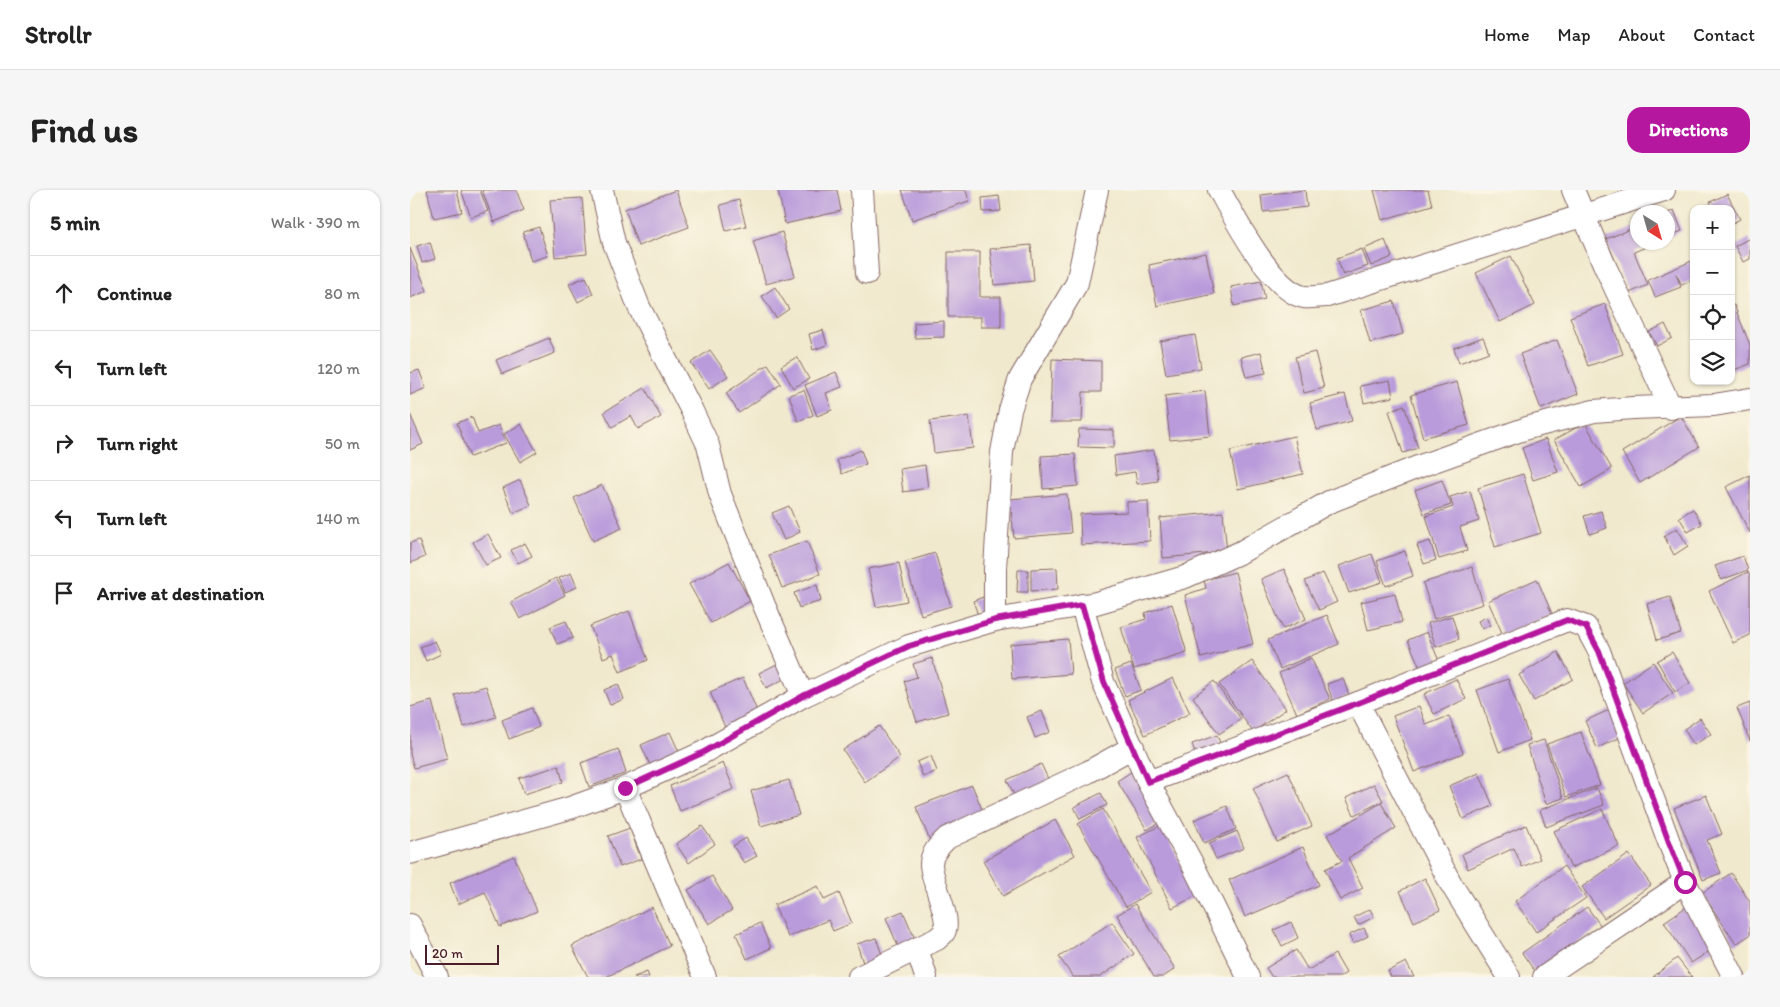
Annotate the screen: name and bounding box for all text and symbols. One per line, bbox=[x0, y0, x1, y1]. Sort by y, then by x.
text: Strollr bbox=[25, 20, 91, 49]
text: Home bbox=[1484, 24, 1530, 46]
text: Map bbox=[1558, 24, 1591, 46]
text: About bbox=[1619, 24, 1665, 46]
text: Contact bbox=[1693, 24, 1755, 46]
button: Directions bbox=[1627, 107, 1750, 153]
text: Find us bbox=[30, 109, 138, 151]
north arrow bbox=[1630, 205, 1675, 250]
map controls bbox=[1690, 205, 1735, 385]
button: + bbox=[1690, 205, 1735, 250]
text: 5 min bbox=[50, 210, 100, 235]
text: Walk · 390 m bbox=[271, 213, 360, 232]
button: − bbox=[1690, 250, 1735, 295]
icon: ahead bbox=[50, 279, 78, 307]
text: Continue bbox=[97, 282, 172, 305]
text: 80 m bbox=[324, 284, 360, 303]
button: locate bbox=[1690, 295, 1735, 340]
button: layers bbox=[1690, 340, 1735, 385]
icon: left bbox=[50, 354, 78, 382]
text: Turn left bbox=[97, 357, 167, 380]
text: 120 m bbox=[317, 359, 360, 378]
icon: right bbox=[50, 429, 78, 457]
text: Turn right bbox=[97, 432, 178, 455]
text: 50 m bbox=[325, 434, 360, 453]
icon: left bbox=[50, 504, 78, 532]
text: Turn left bbox=[97, 507, 167, 530]
text: 140 m bbox=[316, 509, 360, 528]
icon: arrive bbox=[50, 579, 78, 607]
text: Arrive at destination bbox=[97, 582, 264, 605]
route end bbox=[614, 777, 637, 800]
route start bbox=[1674, 871, 1697, 894]
scale bar bbox=[425, 942, 499, 965]
text: 20 m bbox=[432, 945, 463, 962]

